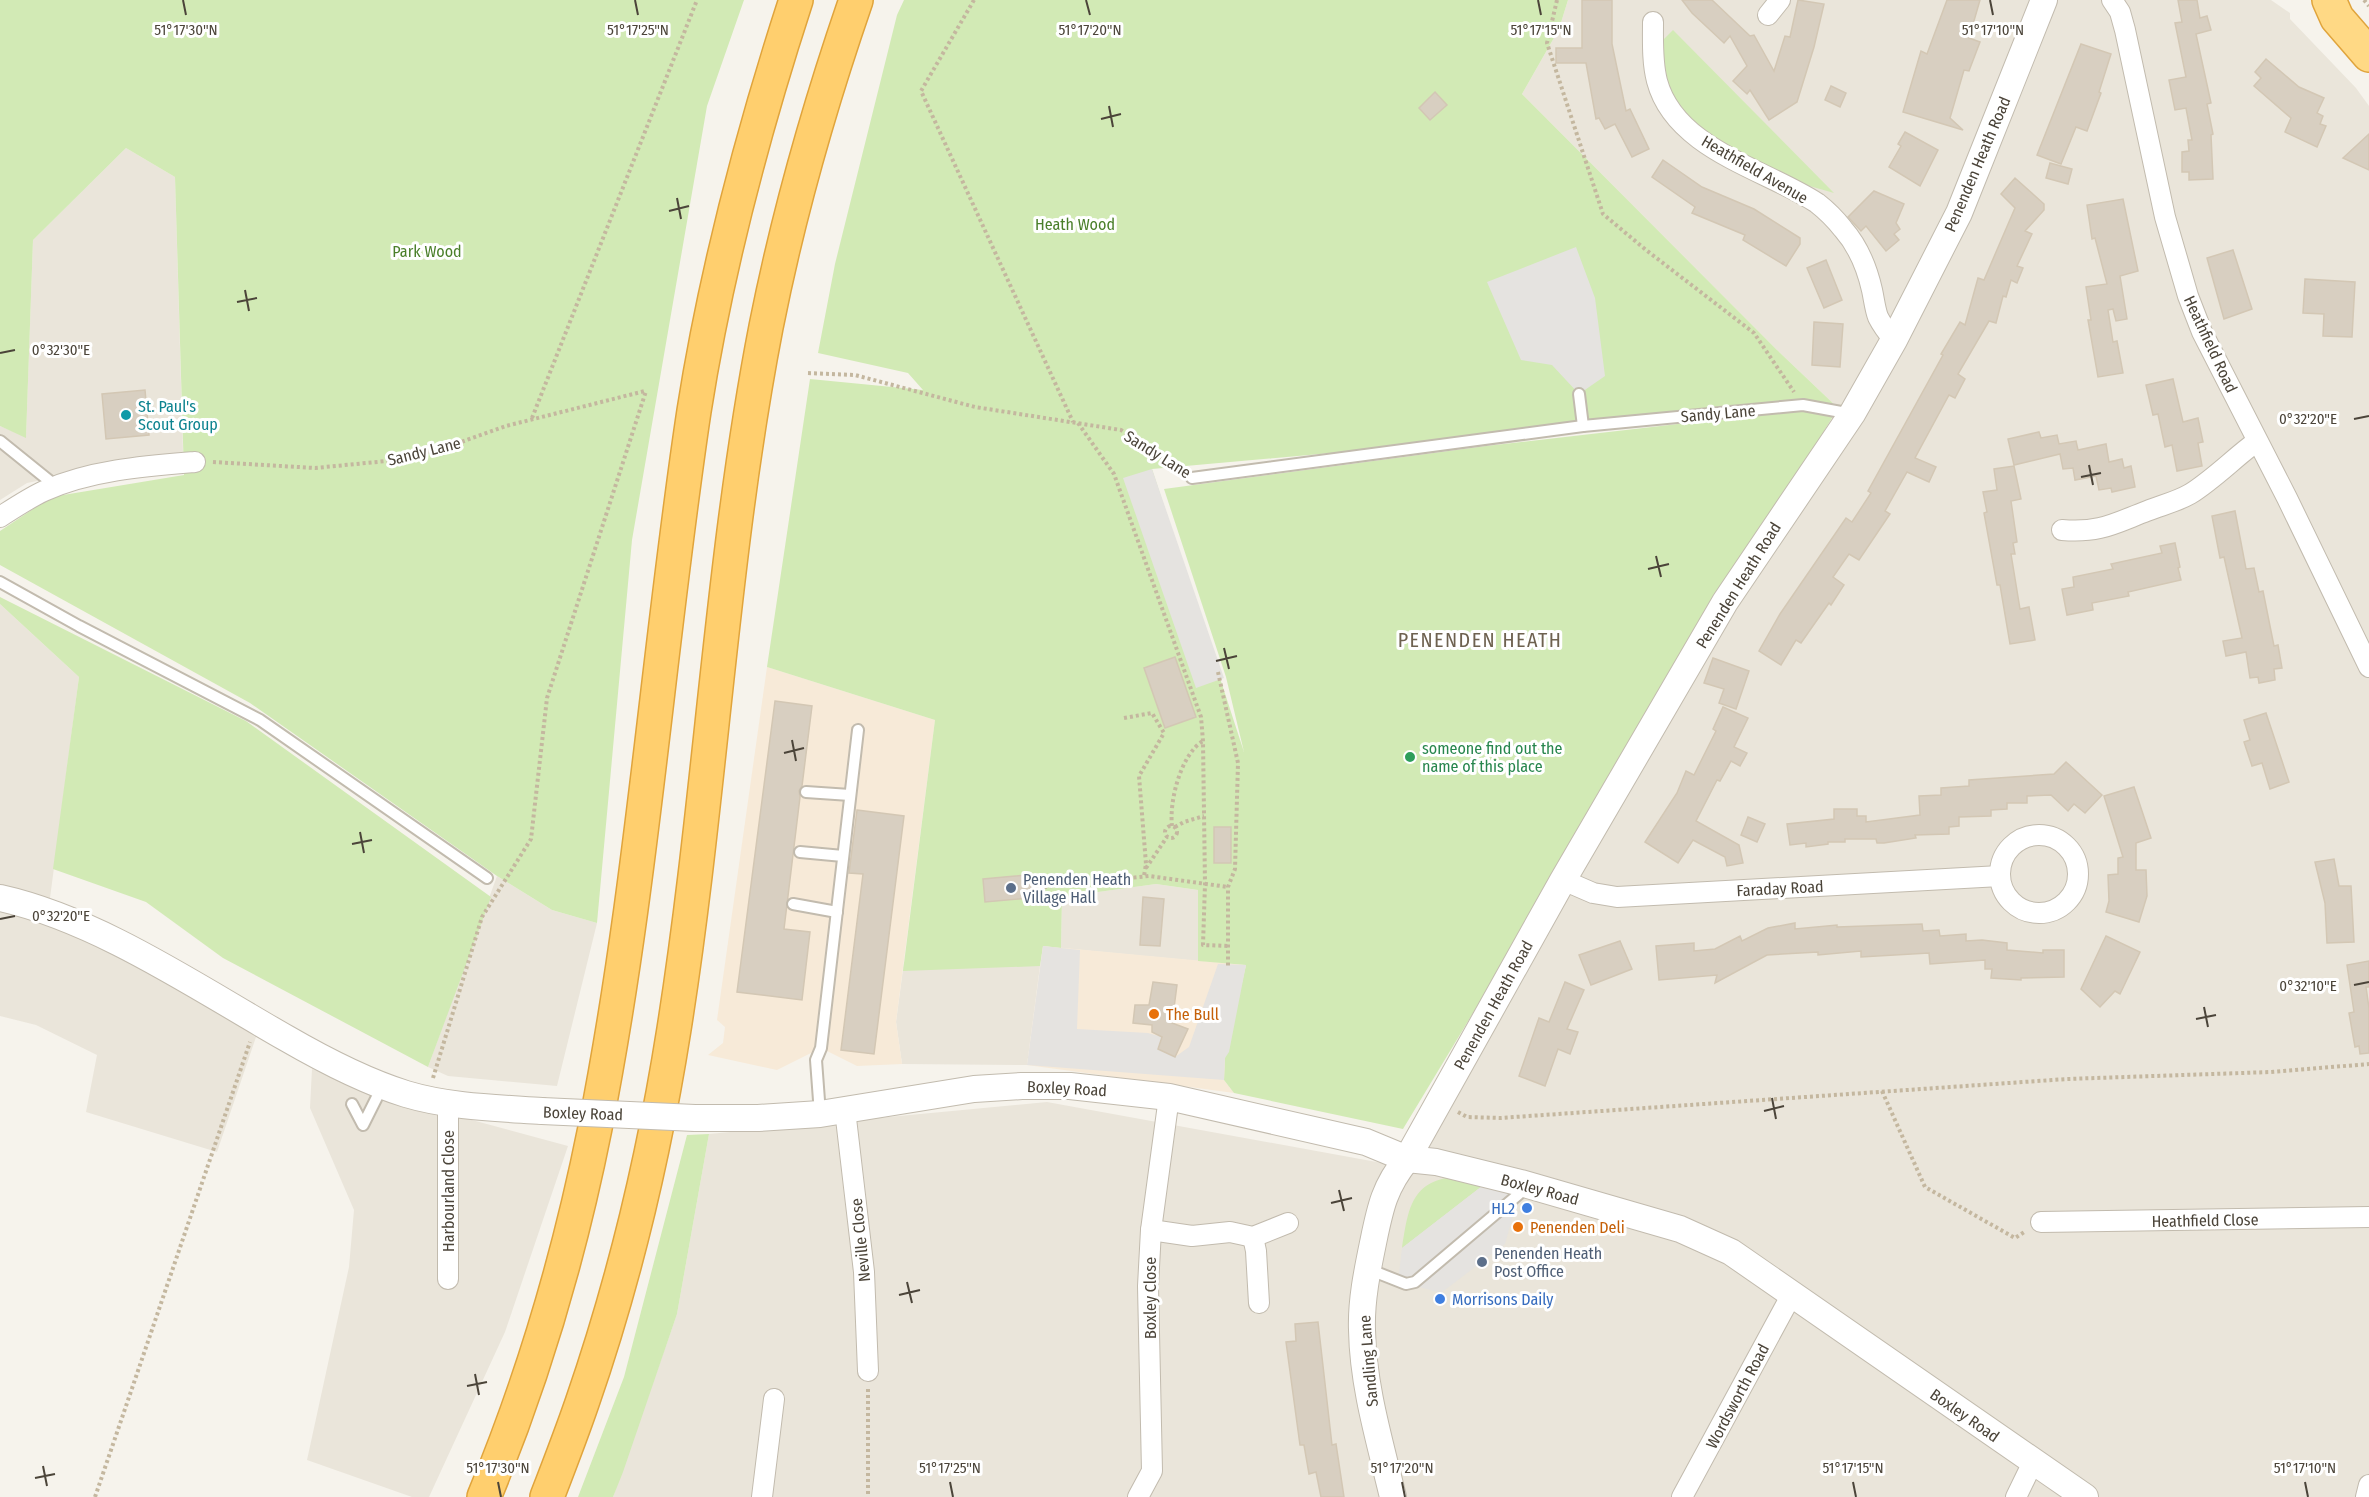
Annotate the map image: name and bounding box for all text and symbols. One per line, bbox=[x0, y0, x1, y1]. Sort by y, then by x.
text: 51°17'30"N bbox=[154, 21, 218, 39]
text: 51°17'25"N bbox=[607, 21, 669, 39]
text: 51°17'20"N bbox=[1058, 21, 1122, 39]
text: 51°17'15"N bbox=[1510, 21, 1572, 39]
text: 51°17'10"N bbox=[1962, 21, 2024, 39]
street label: Penenden Heath Road bbox=[1940, 94, 2015, 235]
street label: Heathfield Avenue bbox=[1698, 131, 1811, 208]
park label: Heath Wood bbox=[1035, 215, 1115, 234]
park label: Park Wood bbox=[392, 242, 462, 261]
street label: Heathfield Road bbox=[2180, 293, 2241, 396]
text: 0°32'30"E bbox=[32, 341, 90, 359]
place label: St. Paul's Scout Group bbox=[138, 397, 218, 434]
street label: Sandy Lane bbox=[1680, 401, 1756, 426]
marker: St. Paul's Scout Group bbox=[119, 408, 133, 422]
text: 0°32'20"E bbox=[2279, 410, 2337, 428]
street label: Sandy Lane bbox=[1121, 427, 1195, 482]
street label: Sandy Lane bbox=[386, 433, 463, 470]
street label: Penenden Heath Road bbox=[1692, 519, 1785, 652]
district label: PENENDEN HEATH bbox=[1398, 628, 1562, 652]
place label: someone find out the name of this place bbox=[1422, 739, 1563, 776]
marker: someone find out the name of this place bbox=[1403, 750, 1417, 764]
place label: Penenden Heath Village Hall bbox=[1023, 870, 1131, 907]
street label: Faraday Road bbox=[1736, 877, 1824, 900]
marker: Penenden Heath Village Hall bbox=[1004, 881, 1018, 895]
text: 0°32'20"E bbox=[32, 907, 90, 925]
street label: Penenden Heath Road bbox=[1450, 937, 1537, 1073]
text: 0°32'10"E bbox=[2279, 977, 2337, 995]
place label: The Bull bbox=[1166, 1005, 1219, 1024]
marker: The Bull bbox=[1147, 1007, 1161, 1021]
street label: Boxley Road bbox=[1026, 1077, 1107, 1100]
street label: Boxley Road bbox=[543, 1103, 623, 1124]
street label: Harbourland Close bbox=[439, 1130, 458, 1252]
street label: Boxley Road bbox=[1499, 1170, 1581, 1209]
street label: Neville Close bbox=[847, 1197, 874, 1283]
place label: HL2 bbox=[1491, 1199, 1515, 1218]
marker: HL2 bbox=[1520, 1201, 1534, 1215]
street label: Heathfield Close bbox=[2151, 1210, 2259, 1231]
place label: Penenden Deli bbox=[1530, 1218, 1625, 1237]
marker: Penenden Deli bbox=[1511, 1220, 1525, 1234]
place label: Penenden Heath Post Office bbox=[1494, 1244, 1602, 1281]
marker: Penenden Heath Post Office bbox=[1475, 1255, 1489, 1269]
street label: Boxley Close bbox=[1141, 1257, 1160, 1339]
place label: Morrisons Daily bbox=[1452, 1290, 1554, 1309]
marker: Morrisons Daily bbox=[1433, 1292, 1447, 1306]
street label: Sandling Lane bbox=[1355, 1314, 1382, 1408]
street label: Wordsworth Road bbox=[1702, 1341, 1773, 1452]
street label: Boxley Road bbox=[1926, 1385, 2003, 1446]
text: 51°17'30"N bbox=[466, 1459, 530, 1477]
text: 51°17'25"N bbox=[919, 1459, 981, 1477]
text: 51°17'20"N bbox=[1370, 1459, 1434, 1477]
text: 51°17'15"N bbox=[1822, 1459, 1884, 1477]
text: 51°17'10"N bbox=[2274, 1459, 2336, 1477]

